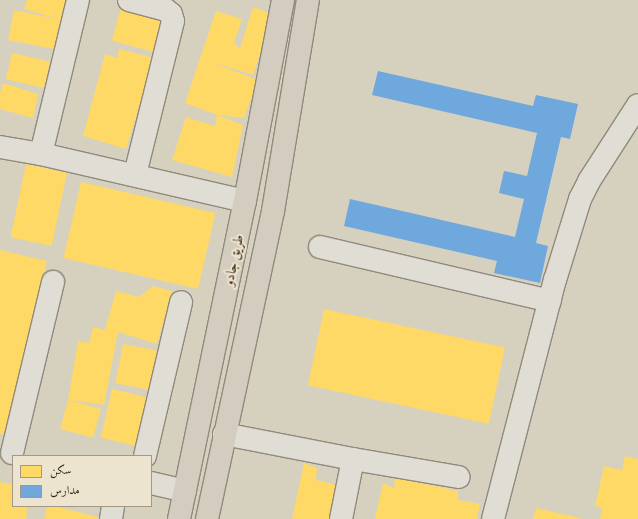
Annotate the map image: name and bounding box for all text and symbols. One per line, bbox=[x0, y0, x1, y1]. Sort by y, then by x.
street label: طريق جادو bbox=[219, 233, 247, 287]
legend bbox=[12, 455, 152, 507]
text: سكن bbox=[50, 462, 71, 478]
text: مدارس bbox=[50, 482, 80, 498]

